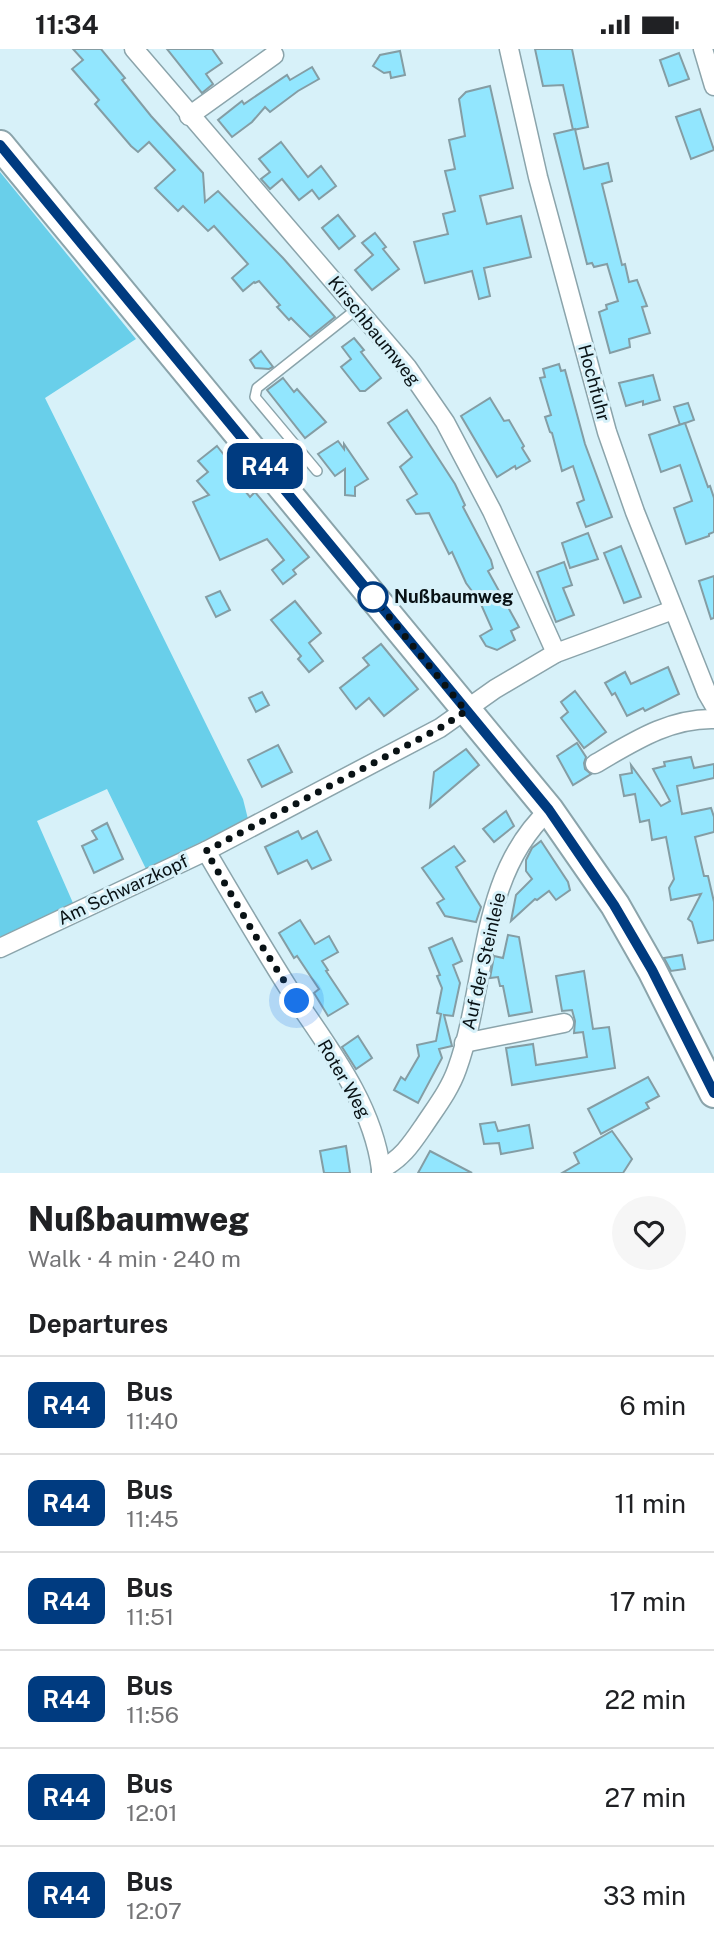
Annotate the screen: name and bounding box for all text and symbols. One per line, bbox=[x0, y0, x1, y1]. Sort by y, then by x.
text: 11:34 bbox=[35, 9, 99, 40]
street label: Kirschbaumweg bbox=[324, 272, 425, 390]
street label: Hochfuhr bbox=[574, 342, 615, 424]
line badge: R44 bbox=[225, 443, 305, 489]
text: R44 bbox=[241, 452, 289, 480]
marker: Nußbaumweg bbox=[358, 582, 388, 612]
place label: Nußbaumweg bbox=[394, 586, 513, 607]
street label: Am Schwarzkopf bbox=[54, 850, 191, 929]
street label: Auf der Steinleie bbox=[458, 890, 510, 1032]
your location bbox=[279, 983, 314, 1018]
street label: Roter Weg bbox=[314, 1036, 375, 1122]
button: heart bbox=[612, 1196, 686, 1270]
text: Nußbaumweg bbox=[28, 1200, 249, 1238]
text: Walk · 4 min · 240 m bbox=[28, 1245, 241, 1272]
text: Departures bbox=[28, 1308, 168, 1339]
text: Bus bbox=[126, 1376, 173, 1407]
text: 6 min bbox=[619, 1390, 686, 1421]
text: R44 bbox=[42, 1391, 91, 1419]
text: 11:40 bbox=[126, 1407, 178, 1434]
text: Bus bbox=[126, 1474, 173, 1505]
text: 11 min bbox=[614, 1488, 686, 1519]
text: R44 bbox=[42, 1489, 91, 1517]
text: 11:45 bbox=[126, 1505, 179, 1532]
text: Bus bbox=[126, 1572, 173, 1603]
text: 17 min bbox=[609, 1586, 686, 1617]
text: R44 bbox=[42, 1587, 91, 1615]
text: 11:51 bbox=[126, 1603, 174, 1630]
text: Bus bbox=[126, 1670, 173, 1701]
text: 22 min bbox=[605, 1684, 686, 1715]
text: R44 bbox=[42, 1685, 91, 1713]
text: 11:56 bbox=[126, 1701, 179, 1728]
text: Bus bbox=[126, 1768, 173, 1799]
text: 27 min bbox=[604, 1782, 686, 1813]
text: R44 bbox=[42, 1783, 91, 1811]
text: 12:01 bbox=[126, 1799, 178, 1826]
text: Bus bbox=[126, 1866, 173, 1897]
text: 33 min bbox=[603, 1880, 686, 1911]
text: R44 bbox=[42, 1881, 91, 1909]
text: 12:07 bbox=[126, 1897, 182, 1924]

